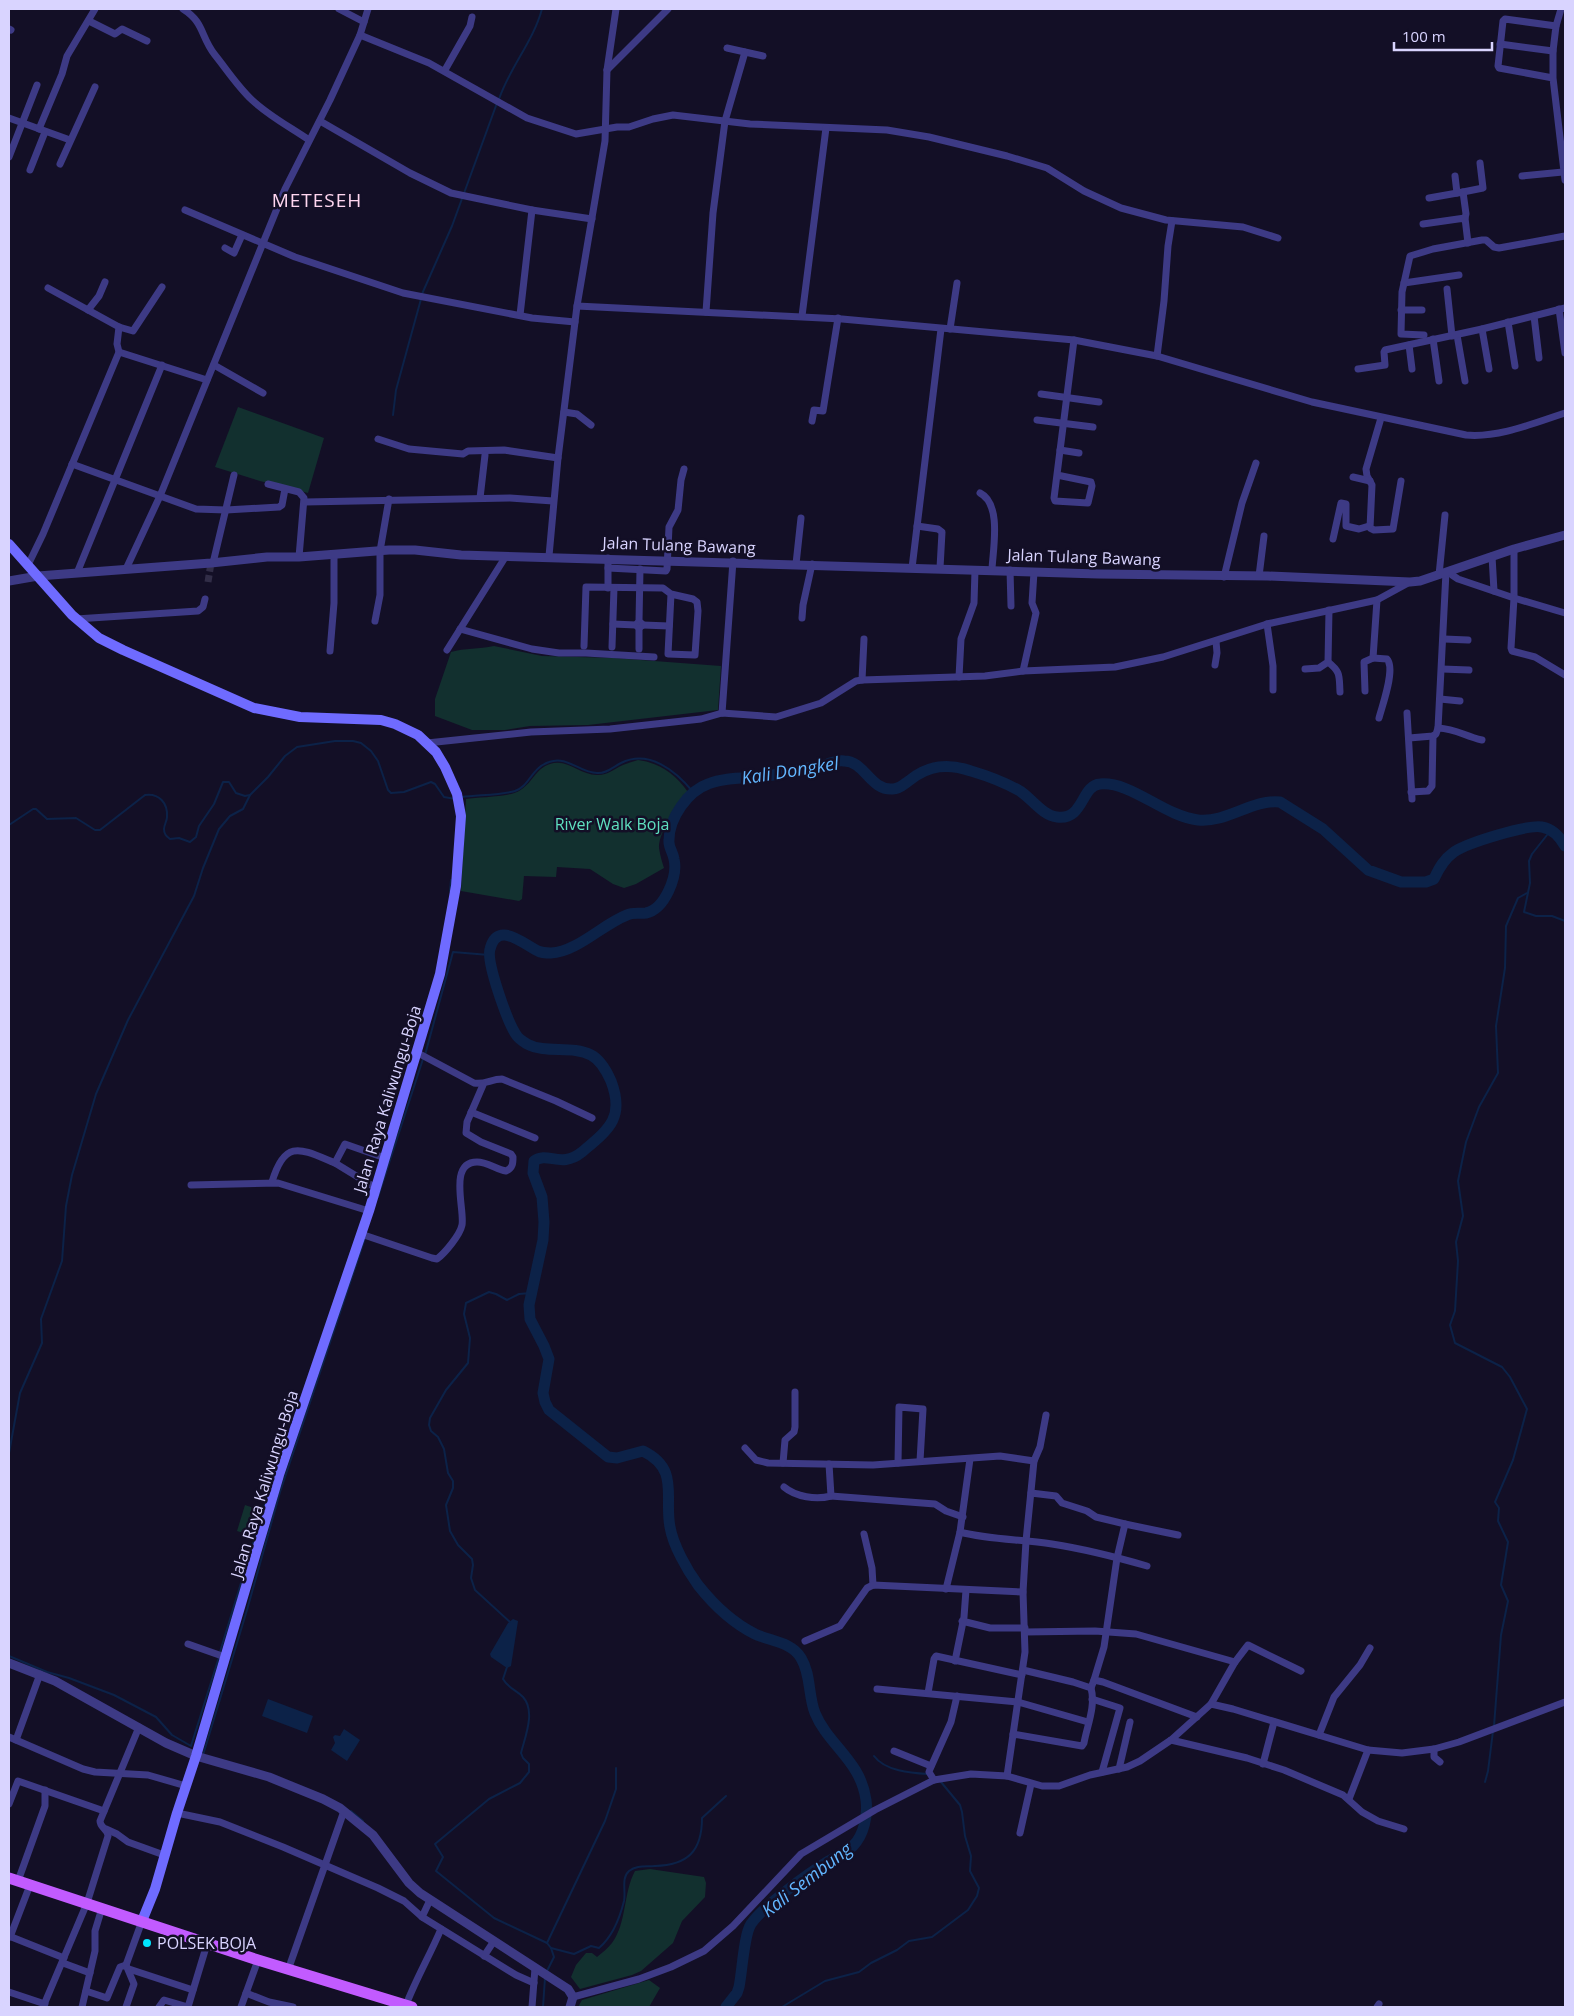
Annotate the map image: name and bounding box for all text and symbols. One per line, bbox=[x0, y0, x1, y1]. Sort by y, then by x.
scale bar bbox=[1394, 20, 1492, 52]
text: 100 m bbox=[1402, 26, 1446, 46]
district label: METESEH bbox=[272, 187, 362, 213]
street label: Jalan Tulang Bawang bbox=[600, 531, 756, 559]
street label: Jalan Tulang Bawang bbox=[1005, 543, 1161, 571]
water label: Kali Dongkel bbox=[739, 750, 841, 790]
park label: River Walk Boja bbox=[555, 813, 669, 835]
street label: Jalan Raya Kaliwungu-Boja bbox=[347, 1002, 426, 1197]
street label: Jalan Raya Kaliwungu-Boja bbox=[224, 1387, 303, 1582]
water label: Kali Sembung bbox=[756, 1836, 857, 1922]
place label: POLSEK BOJA bbox=[157, 1932, 257, 1954]
marker: POLSEK BOJA bbox=[141, 1937, 153, 1949]

